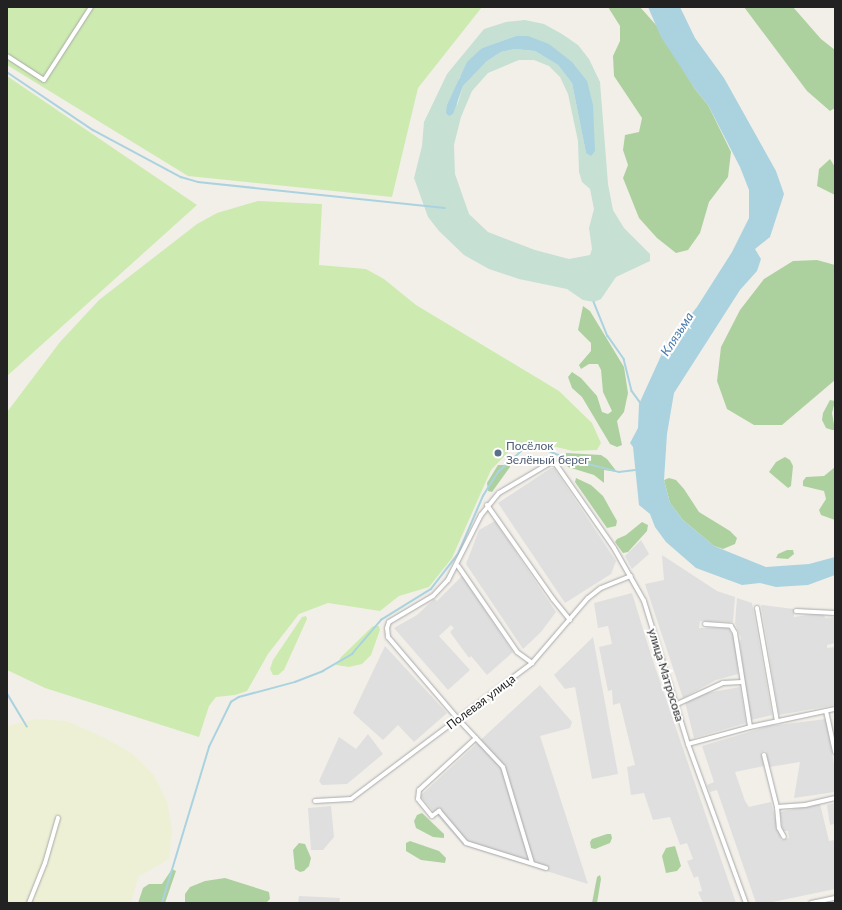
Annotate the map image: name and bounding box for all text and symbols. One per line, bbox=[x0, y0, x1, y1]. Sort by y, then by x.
water label: Клязьма bbox=[657, 309, 697, 359]
place label: Посёлок Зелёный берег bbox=[506, 439, 589, 467]
marker: Посёлок Зелёный берег bbox=[493, 448, 503, 458]
street label: улица Матросова bbox=[645, 627, 687, 723]
street label: Полевая улица bbox=[444, 671, 518, 733]

